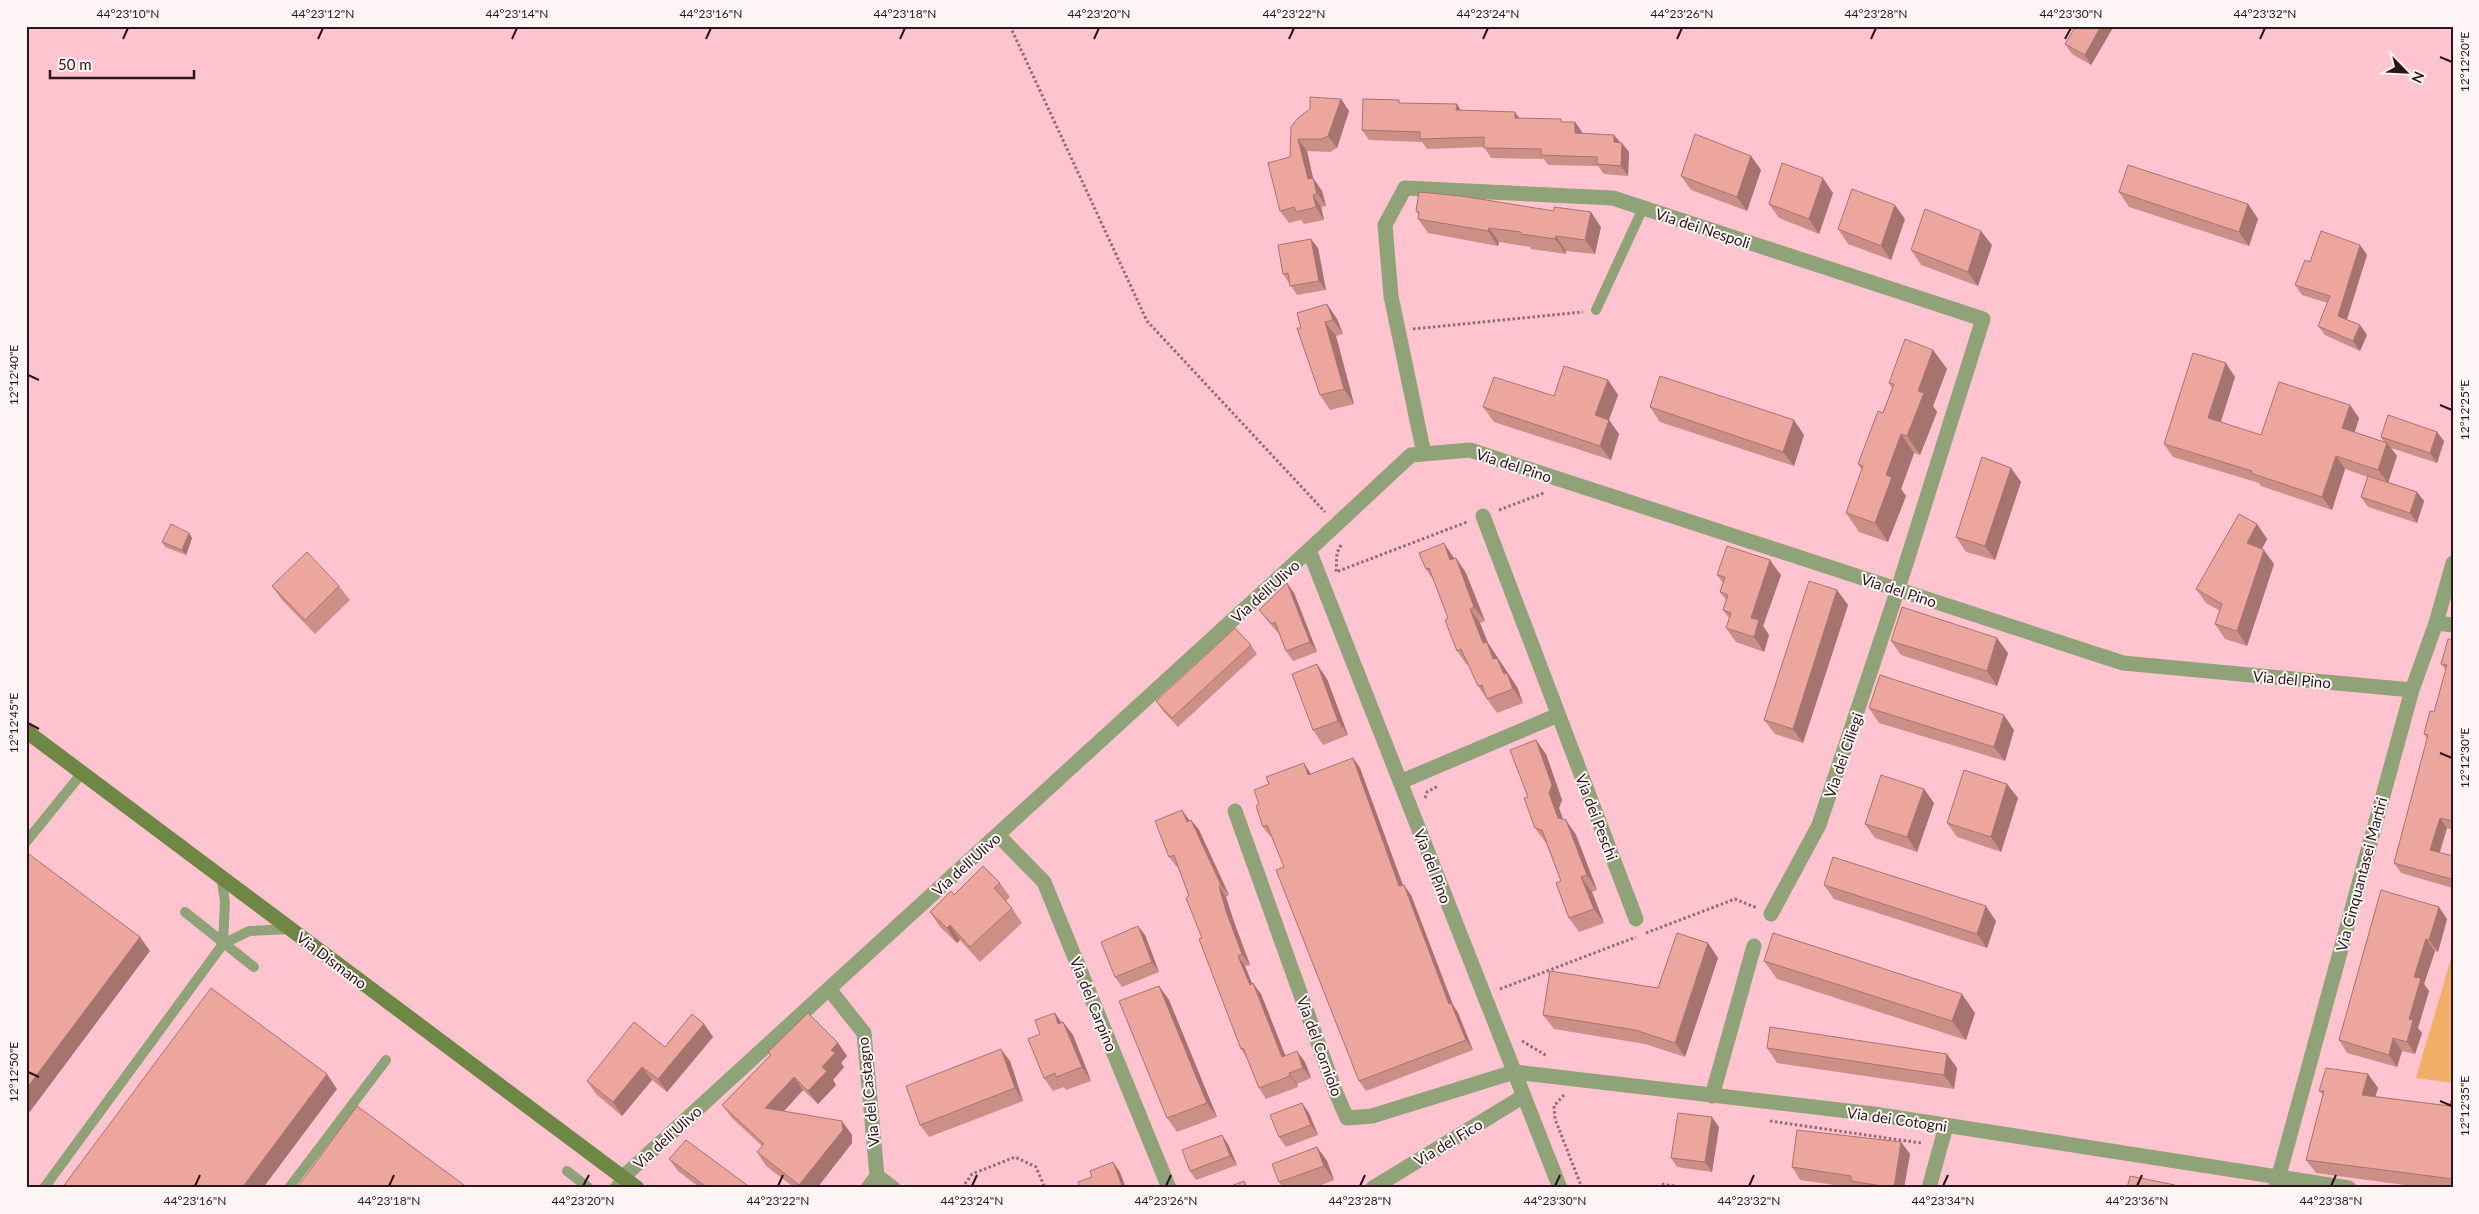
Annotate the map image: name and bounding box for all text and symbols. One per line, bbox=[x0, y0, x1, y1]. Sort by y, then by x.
text: 44°23'10"N bbox=[97, 6, 159, 21]
text: 44°23'12"N bbox=[292, 6, 354, 21]
text: 44°23'14"N bbox=[486, 6, 548, 21]
text: 44°23'16"N bbox=[680, 6, 742, 21]
text: 44°23'18"N bbox=[874, 6, 936, 21]
text: 44°23'20"N bbox=[1068, 6, 1130, 21]
text: 44°23'22"N bbox=[1263, 6, 1325, 21]
text: 44°23'24"N bbox=[1457, 6, 1519, 21]
text: 44°23'26"N bbox=[1651, 6, 1713, 21]
text: 44°23'28"N bbox=[1845, 6, 1907, 21]
text: 44°23'30"N bbox=[2040, 6, 2102, 21]
text: 44°23'32"N bbox=[2234, 6, 2296, 21]
text: 12°12'20"E bbox=[2457, 32, 2472, 92]
scale bar bbox=[50, 48, 194, 80]
north arrow bbox=[2382, 48, 2432, 98]
text: 50 m bbox=[58, 55, 92, 73]
text: N bbox=[2408, 69, 2428, 86]
street label: Via dei Nespoli bbox=[1653, 204, 1753, 252]
text: 12°12'40"E bbox=[6, 345, 21, 405]
text: 12°12'25"E bbox=[2457, 380, 2472, 440]
street label: Via del Pino bbox=[1474, 444, 1554, 486]
street label: Via dell'Ulivo bbox=[1227, 556, 1303, 626]
street label: Via del Pino bbox=[1859, 569, 1939, 611]
street label: Via del Pino bbox=[2252, 667, 2332, 691]
text: 12°12'45"E bbox=[6, 693, 21, 753]
street label: Via dei Ciliegi bbox=[1820, 710, 1866, 800]
text: 12°12'30"E bbox=[2457, 728, 2472, 788]
street label: Via dei Peschi bbox=[1572, 771, 1622, 863]
street label: Via Cinquantasei Martiri bbox=[2332, 795, 2390, 953]
street label: Via del Pino bbox=[1411, 826, 1455, 906]
street label: Via dell'Ulivo bbox=[928, 829, 1004, 899]
street label: Via Dismano bbox=[293, 928, 371, 992]
street label: Via del Carpino bbox=[1067, 954, 1121, 1054]
street label: Via del Corniolo bbox=[1294, 994, 1346, 1098]
street label: Via del Castagno bbox=[853, 1036, 883, 1148]
text: 12°12'50"E bbox=[6, 1042, 21, 1102]
text: 12°12'35"E bbox=[2457, 1076, 2472, 1136]
street label: Via dell'Ulivo bbox=[629, 1102, 705, 1172]
street label: Via dei Cotogni bbox=[1846, 1103, 1948, 1135]
street label: Via del Fico bbox=[1411, 1115, 1485, 1169]
text: 44°23'16"N bbox=[164, 1193, 226, 1208]
text: 44°23'18"N bbox=[358, 1193, 420, 1208]
text: 44°23'20"N bbox=[552, 1193, 614, 1208]
text: 44°23'22"N bbox=[747, 1193, 809, 1208]
text: 44°23'24"N bbox=[941, 1193, 1003, 1208]
text: 44°23'26"N bbox=[1135, 1193, 1197, 1208]
text: 44°23'28"N bbox=[1329, 1193, 1391, 1208]
text: 44°23'30"N bbox=[1524, 1193, 1586, 1208]
text: 44°23'32"N bbox=[1718, 1193, 1780, 1208]
text: 44°23'34"N bbox=[1912, 1193, 1974, 1208]
text: 44°23'36"N bbox=[2106, 1193, 2168, 1208]
text: 44°23'38"N bbox=[2300, 1193, 2362, 1208]

